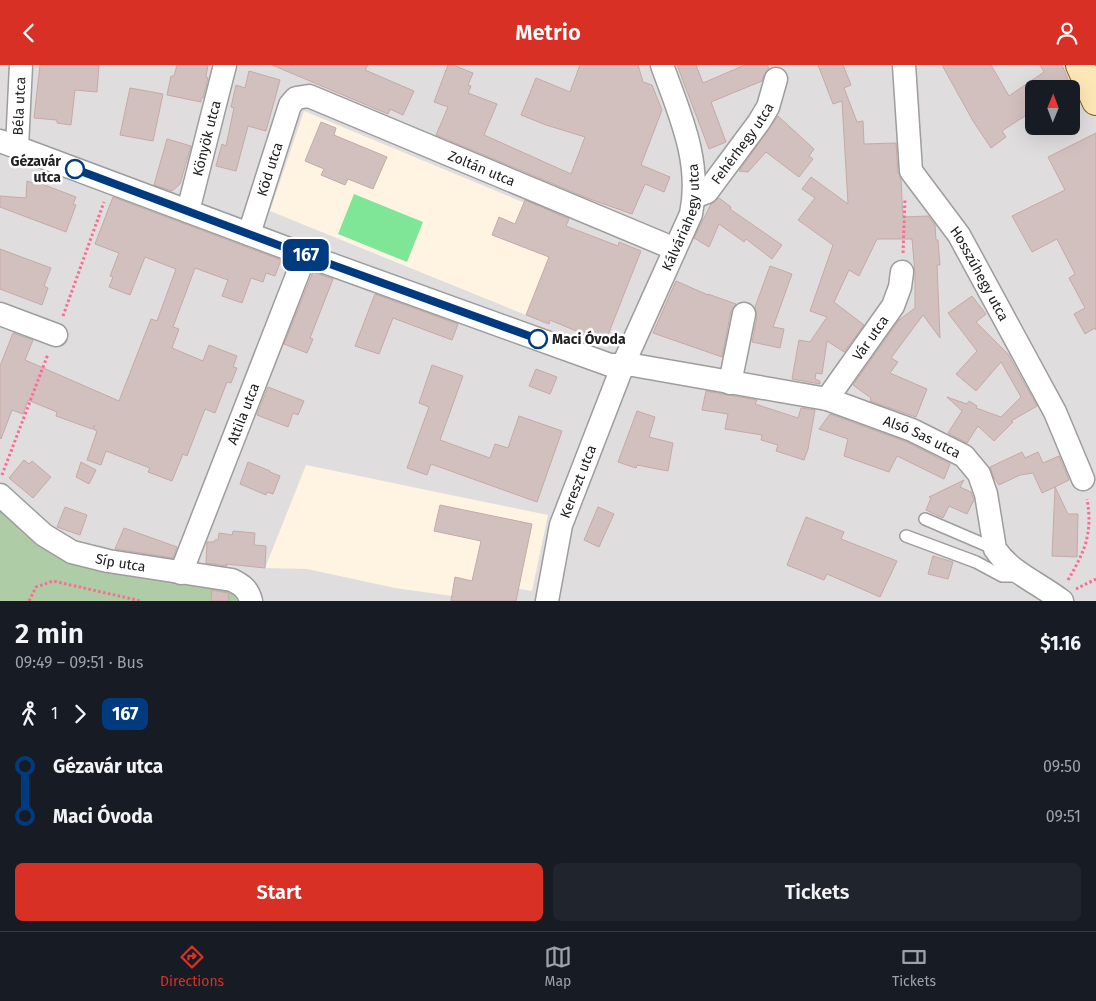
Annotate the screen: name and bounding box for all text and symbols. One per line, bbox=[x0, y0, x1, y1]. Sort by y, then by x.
icon: back bbox=[15, 19, 43, 47]
text: Metrio bbox=[515, 19, 581, 46]
icon: person bbox=[1053, 19, 1081, 47]
street label: Béla utca bbox=[10, 76, 29, 136]
north arrow bbox=[1025, 80, 1080, 135]
map controls bbox=[1025, 80, 1080, 135]
street label: Könyök utca bbox=[189, 99, 225, 178]
street label: Fehérhegy utca bbox=[708, 100, 778, 188]
street label: Köd utca bbox=[254, 140, 287, 198]
street label: Zoltán utca bbox=[446, 147, 518, 190]
place label: Gézavár utca bbox=[11, 153, 61, 186]
marker: Gézavár utca bbox=[65, 159, 85, 179]
street label: Kálváriahegy utca bbox=[658, 163, 703, 274]
street label: Hosszúhegy utca bbox=[946, 223, 1012, 324]
line badge: 167 bbox=[277, 239, 335, 271]
text: 167 bbox=[293, 244, 319, 266]
street label: Vár utca bbox=[849, 312, 893, 364]
marker: Maci Óvoda bbox=[528, 329, 548, 349]
place label: Maci Óvoda bbox=[552, 330, 626, 348]
street label: Attila utca bbox=[224, 381, 263, 447]
street label: Alsó Sas utca bbox=[881, 412, 963, 462]
street label: Kereszt utca bbox=[557, 443, 600, 521]
street label: Síp utca bbox=[93, 550, 147, 576]
text: 2 min bbox=[15, 617, 84, 650]
text: $1.16 bbox=[1040, 632, 1081, 655]
text: 09:49 – 09:51 · Bus bbox=[15, 653, 143, 672]
icon: walk bbox=[15, 700, 43, 728]
icon: forward bbox=[66, 700, 94, 728]
text: 167 bbox=[112, 703, 138, 725]
text: 1 bbox=[51, 704, 58, 723]
text: Gézavár utca bbox=[53, 755, 163, 778]
text: 09:50 bbox=[1043, 757, 1081, 776]
text: Maci Óvoda bbox=[53, 805, 153, 828]
text: 09:51 bbox=[1046, 807, 1081, 826]
button: Start bbox=[15, 863, 543, 921]
button: Tickets bbox=[553, 863, 1081, 921]
tab: Directions bbox=[160, 943, 224, 990]
tab: Map bbox=[544, 943, 572, 990]
tab: Tickets bbox=[892, 943, 936, 990]

